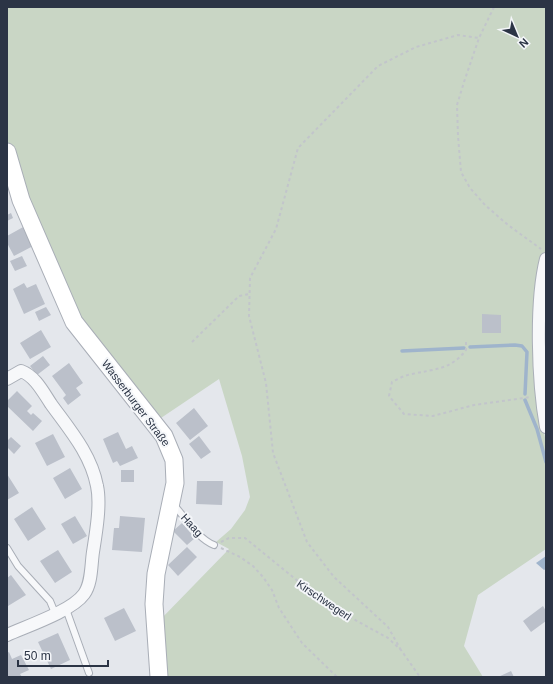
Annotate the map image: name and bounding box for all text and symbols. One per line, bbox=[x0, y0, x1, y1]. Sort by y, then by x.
north arrow bbox=[497, 16, 537, 56]
text: N bbox=[517, 36, 531, 50]
street label: Wasserburger Straße bbox=[100, 358, 172, 448]
street label: Haag bbox=[179, 511, 205, 539]
street label: Kirschwegerl bbox=[295, 577, 353, 623]
scale bar bbox=[18, 642, 108, 668]
text: 50 m bbox=[24, 649, 51, 663]

